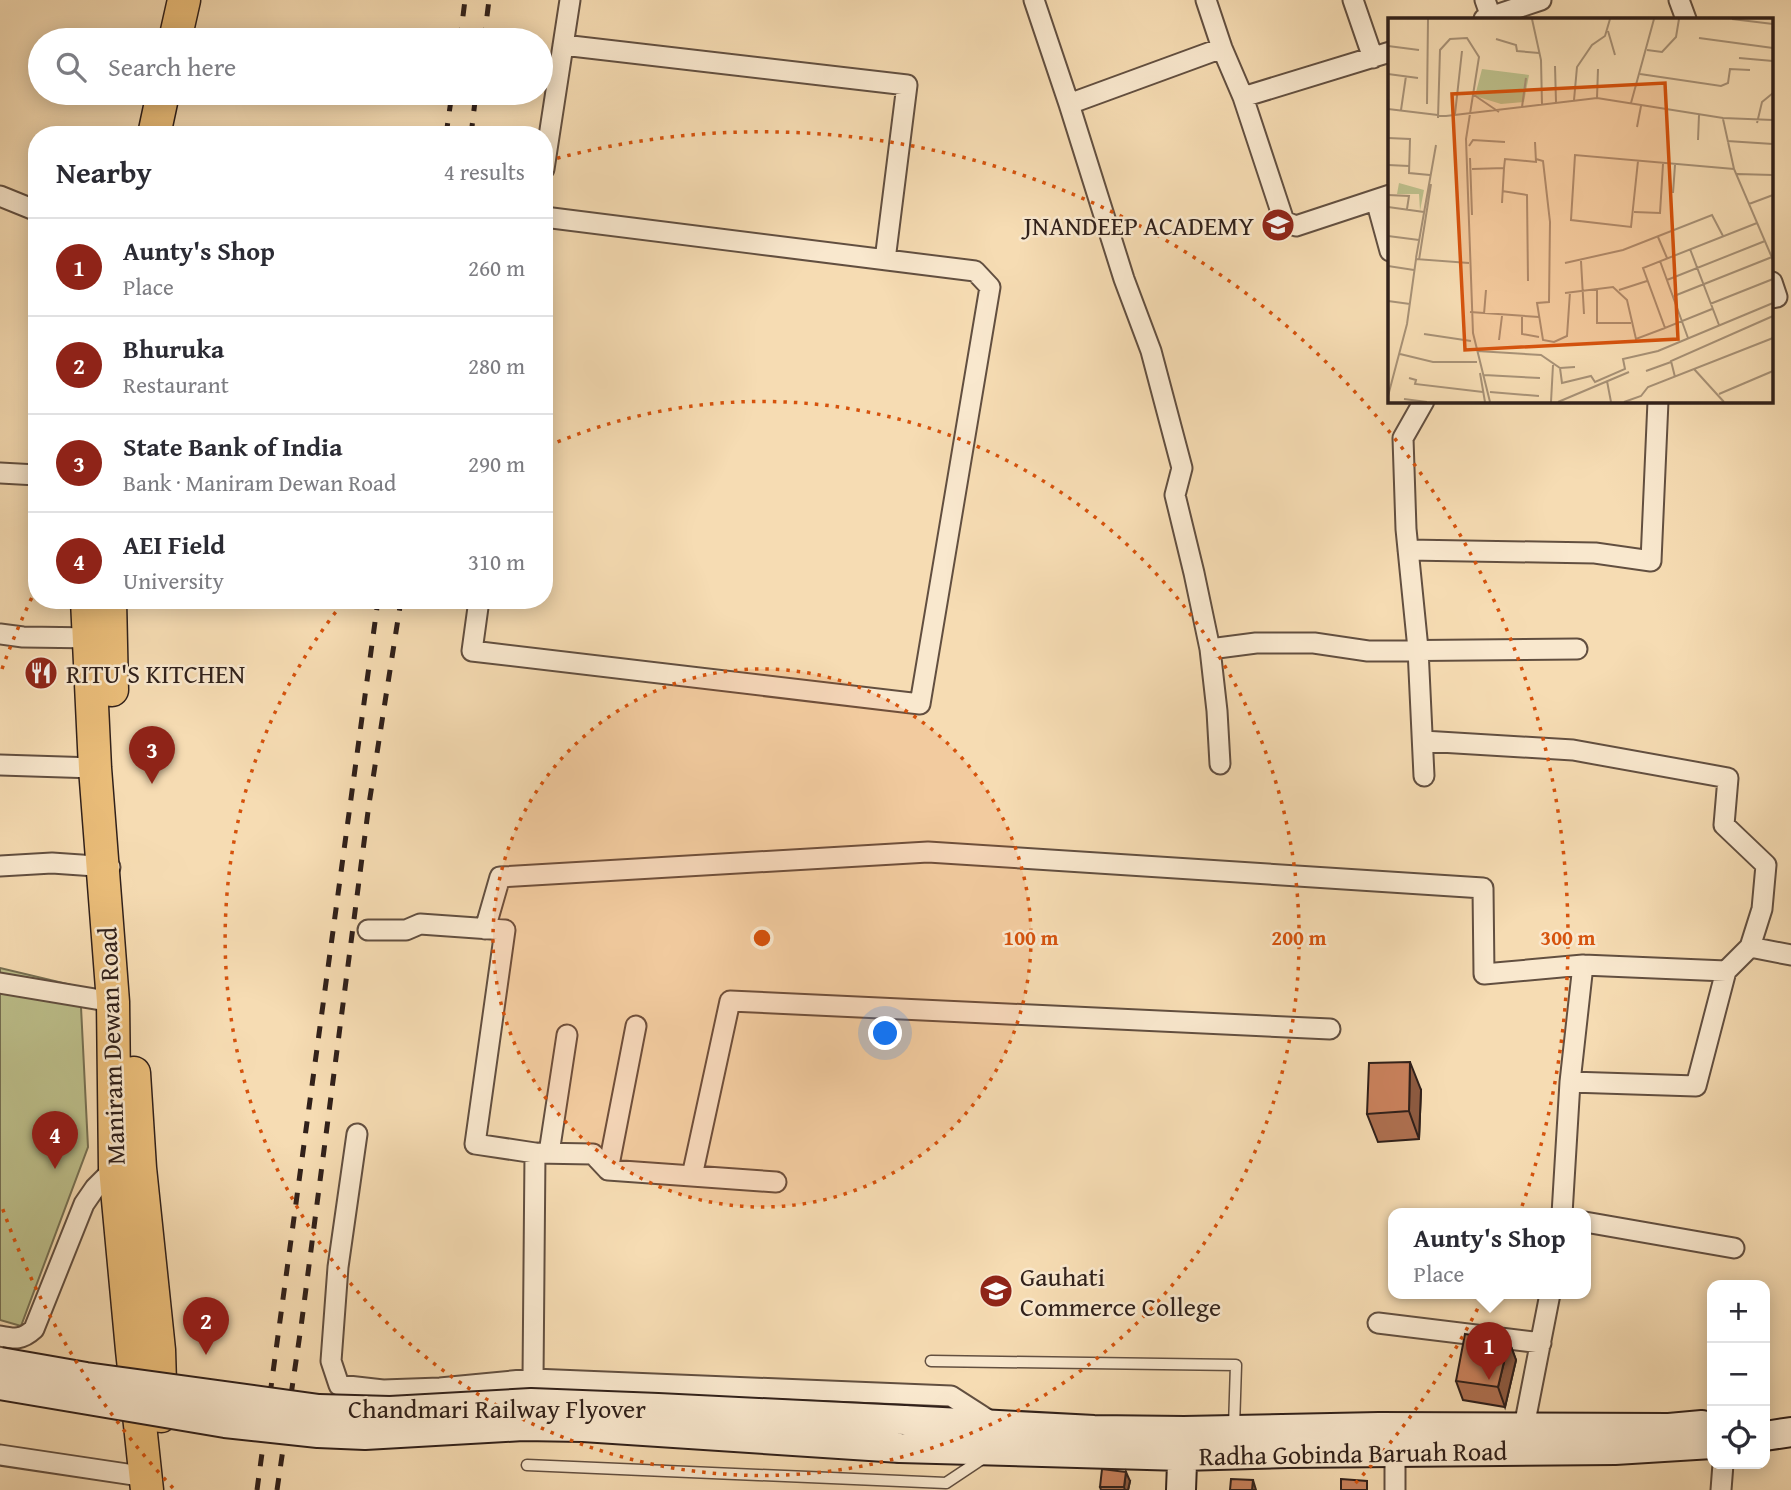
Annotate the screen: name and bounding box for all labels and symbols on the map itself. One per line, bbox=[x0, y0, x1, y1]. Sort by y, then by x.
inset map bbox=[1388, 18, 1774, 402]
place label: JNANDEEP ACADEMY bbox=[1021, 206, 1254, 245]
school or university icon: JNANDEEP ACADEMY bbox=[1259, 206, 1297, 244]
restaurant icon: RITU'S KITCHEN bbox=[22, 654, 60, 692]
place label: RITU'S KITCHEN bbox=[66, 654, 245, 693]
pin: 3 bbox=[129, 726, 175, 784]
text: 100 m bbox=[1003, 922, 1059, 953]
text: 200 m bbox=[1271, 922, 1327, 953]
text: 300 m bbox=[1540, 922, 1596, 953]
street label: Maniram Dewan Road bbox=[87, 926, 135, 1166]
centre of rings bbox=[750, 926, 774, 950]
your location bbox=[868, 1016, 902, 1050]
pin: 4 bbox=[32, 1111, 78, 1169]
place label: Gauhati Commerce College bbox=[1020, 1257, 1221, 1326]
school or university icon: Gauhati Commerce College bbox=[977, 1272, 1015, 1310]
pin: 2 bbox=[183, 1297, 229, 1355]
pin: 1 bbox=[1466, 1322, 1512, 1380]
street label: Chandmari Railway Flyover bbox=[348, 1389, 646, 1428]
street label: Radha Gobinda Baruah Road bbox=[1198, 1431, 1508, 1475]

